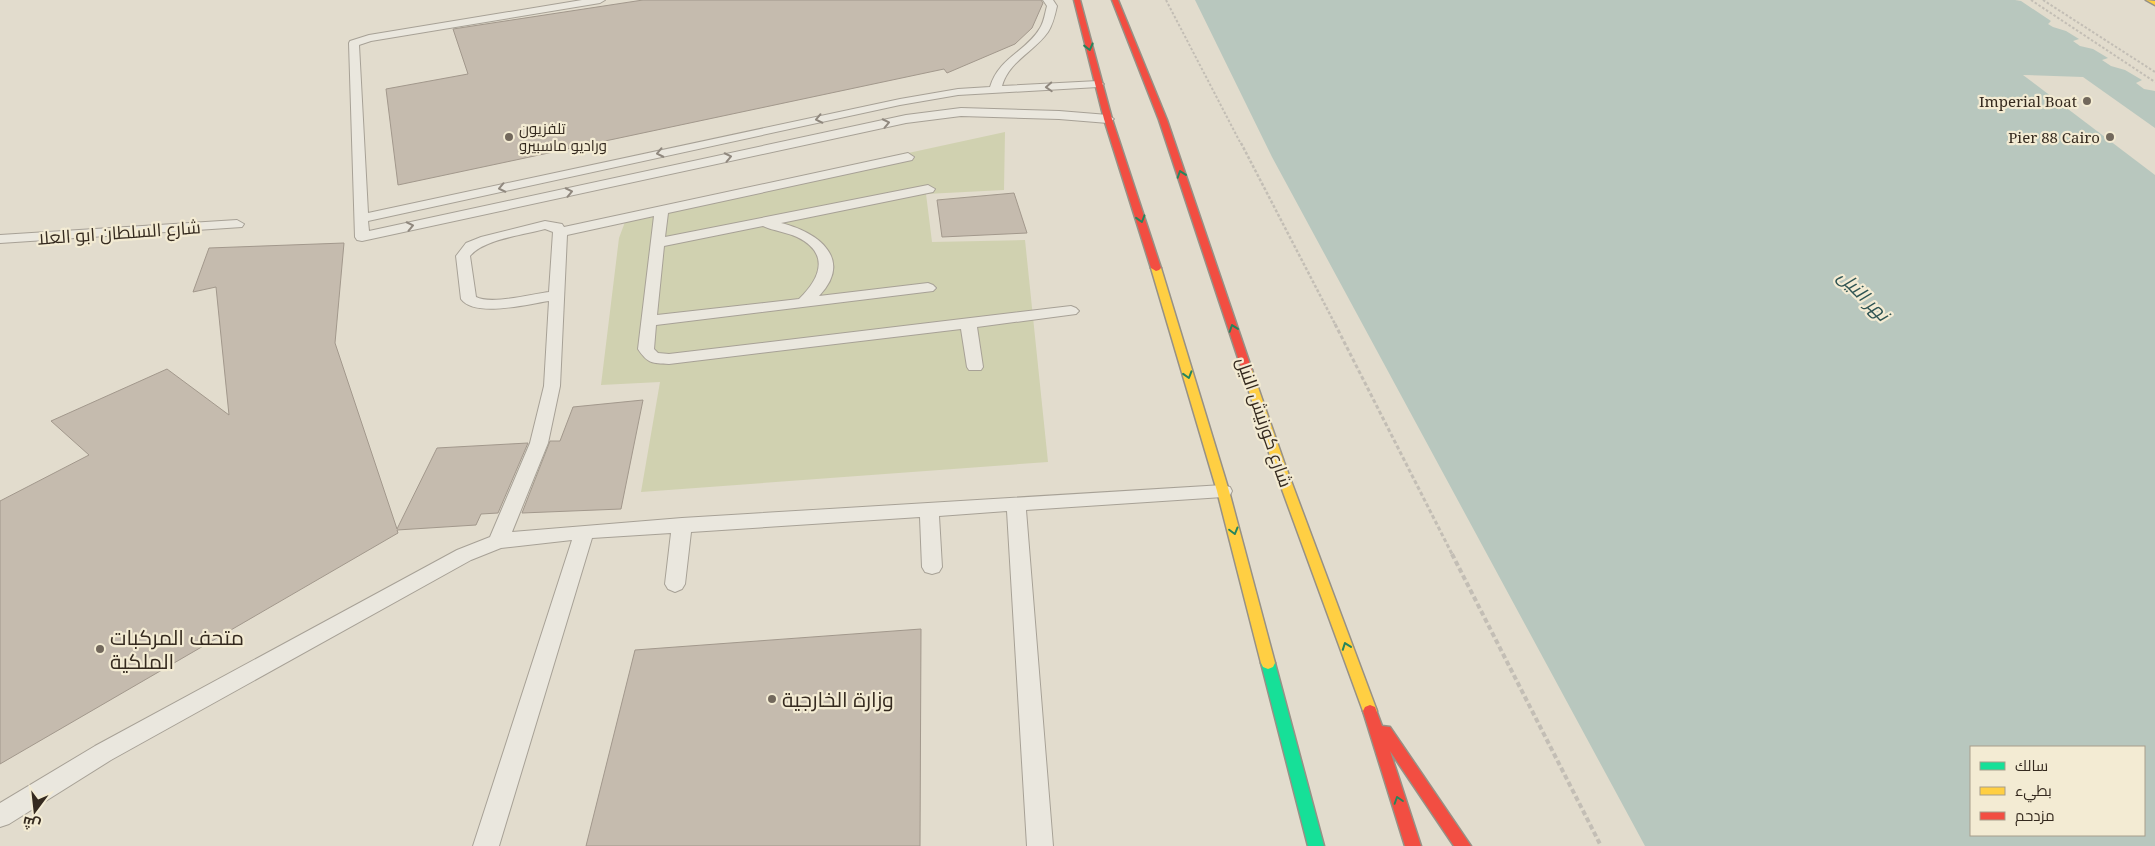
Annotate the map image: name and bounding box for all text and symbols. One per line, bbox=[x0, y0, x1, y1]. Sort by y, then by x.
one-way arrow bbox=[1083, 43, 1094, 52]
one-way arrow bbox=[1045, 81, 1053, 92]
place label: Imperial Boat bbox=[1979, 91, 2077, 111]
marker: Imperial Boat bbox=[2081, 95, 2093, 107]
one-way arrow bbox=[815, 113, 824, 124]
place label: تلفزيون وراديو ماسبيرو bbox=[519, 118, 607, 155]
one-way arrow bbox=[882, 118, 891, 129]
place label: Pier 88 Cairo bbox=[2008, 127, 2100, 147]
marker: تلفزيون وراديو ماسبيرو bbox=[503, 131, 515, 143]
marker: Pier 88 Cairo bbox=[2104, 131, 2116, 143]
one-way arrow bbox=[656, 148, 665, 158]
one-way arrow bbox=[723, 153, 732, 163]
one-way arrow bbox=[1177, 170, 1187, 178]
one-way arrow bbox=[497, 182, 506, 193]
one-way arrow bbox=[564, 187, 573, 198]
street label: شارع السلطان ابو العلا bbox=[36, 214, 202, 251]
one-way arrow bbox=[1136, 215, 1146, 223]
one-way arrow bbox=[406, 221, 414, 232]
water label: نهر النيل bbox=[1833, 264, 1897, 328]
one-way arrow bbox=[1229, 324, 1239, 332]
street label: شارع كورنيش النيل bbox=[1231, 354, 1299, 491]
one-way arrow bbox=[1183, 370, 1193, 379]
one-way arrow bbox=[1228, 526, 1239, 535]
place label: متحف المركبات الملكية bbox=[110, 623, 244, 675]
one-way arrow bbox=[1342, 642, 1352, 651]
marker: متحف المركبات الملكية bbox=[94, 643, 106, 655]
place label: وزارة الخارجية bbox=[782, 685, 894, 713]
marker: وزارة الخارجية bbox=[766, 693, 778, 705]
legend bbox=[1970, 746, 2145, 836]
text: سالك bbox=[2015, 755, 2048, 775]
text: بطيء bbox=[2015, 780, 2052, 803]
north arrow bbox=[10, 786, 60, 836]
one-way arrow bbox=[1394, 796, 1404, 804]
text: مزدحم bbox=[2015, 805, 2055, 826]
text: ش bbox=[20, 813, 43, 836]

